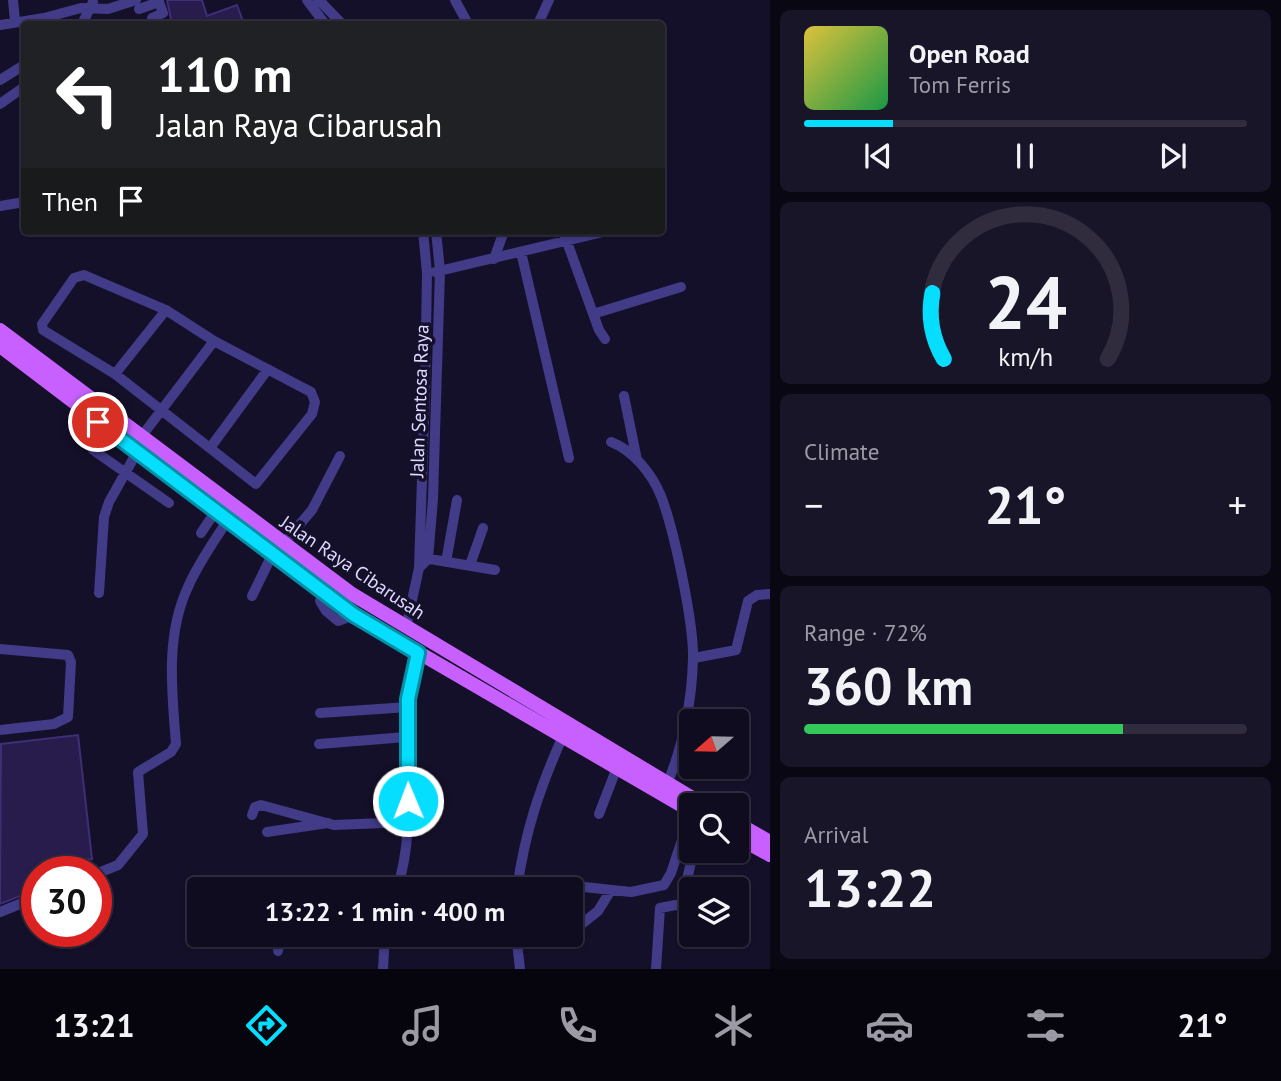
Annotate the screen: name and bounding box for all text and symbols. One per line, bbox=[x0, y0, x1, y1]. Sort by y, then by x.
text: Open Road bbox=[909, 37, 1030, 70]
text: 110 m bbox=[157, 42, 292, 106]
icon: left bbox=[42, 49, 133, 140]
text: Tom Ferris bbox=[909, 70, 1011, 99]
text: Jalan Raya Cibarusah bbox=[157, 104, 442, 146]
icon: previous bbox=[859, 137, 897, 175]
icon: pause bbox=[1006, 137, 1044, 175]
icon: next bbox=[1154, 137, 1192, 175]
icon: arrive bbox=[112, 182, 150, 220]
text: Then bbox=[42, 185, 98, 218]
text: 24 bbox=[984, 255, 1067, 349]
street label: Jalan Sentosa Raya bbox=[404, 324, 434, 479]
text: km/h bbox=[998, 341, 1053, 373]
pin bbox=[68, 392, 128, 452]
icon: arrive bbox=[79, 403, 117, 441]
text: Climate bbox=[804, 437, 879, 466]
text: 21° bbox=[985, 471, 1066, 538]
text: − bbox=[804, 480, 823, 529]
text: + bbox=[1228, 480, 1247, 529]
street label: Jalan Raya Cibarusah bbox=[275, 509, 430, 624]
text: Range · 72% bbox=[804, 618, 927, 647]
text: 360 km bbox=[804, 652, 973, 719]
north arrow bbox=[679, 709, 749, 779]
map controls bbox=[679, 709, 749, 947]
position arrow bbox=[371, 764, 445, 838]
button: search bbox=[679, 793, 749, 863]
text: Arrival bbox=[804, 820, 868, 849]
text: 13:22 bbox=[804, 854, 936, 921]
speed limit sign: 30 bbox=[21, 856, 112, 947]
button: layers bbox=[679, 877, 749, 947]
text: 13:22 · 1 min · 400 m bbox=[265, 895, 505, 928]
icon: directions bbox=[242, 1001, 291, 1050]
icon: music bbox=[398, 1001, 447, 1050]
icon: phone bbox=[553, 1001, 602, 1050]
icon: climate bbox=[709, 1001, 758, 1050]
icon: car bbox=[865, 1001, 914, 1050]
icon: filters bbox=[1021, 1001, 1070, 1050]
text: 13:21 bbox=[53, 1004, 135, 1046]
text: 21° bbox=[1177, 1004, 1228, 1046]

